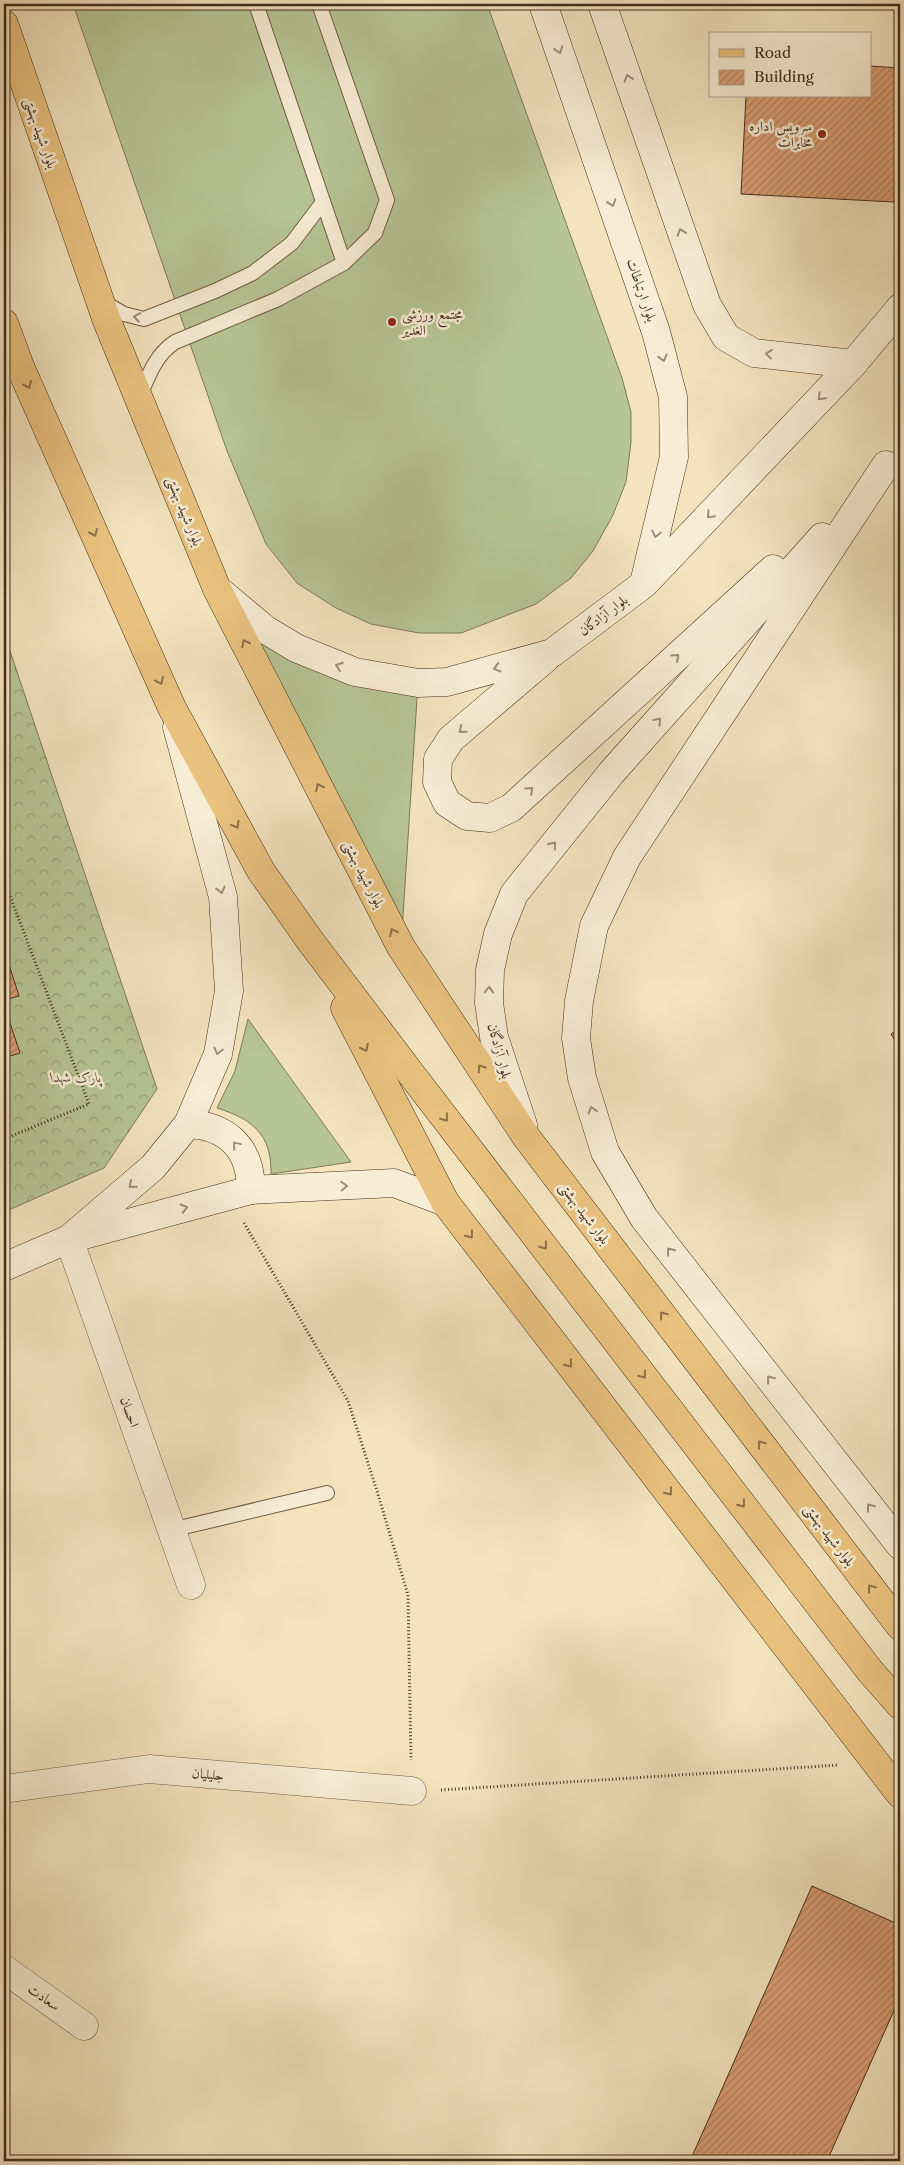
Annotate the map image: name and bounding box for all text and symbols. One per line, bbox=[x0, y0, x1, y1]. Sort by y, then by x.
legend bbox=[709, 32, 872, 98]
text: Road bbox=[754, 43, 791, 62]
one-way arrow bbox=[553, 45, 563, 54]
text: Building bbox=[754, 67, 814, 86]
one-way arrow bbox=[624, 75, 634, 83]
street label: بلوار شهید بهشتی bbox=[20, 95, 62, 171]
place label: سرویس اداره مخابرات bbox=[749, 117, 813, 151]
marker: سرویس اداره مخابرات bbox=[816, 128, 828, 140]
one-way arrow bbox=[606, 199, 616, 207]
one-way arrow bbox=[677, 228, 687, 237]
street label: بلوار ارتباطات bbox=[623, 256, 661, 324]
place label: مجتمع ورزشی الغدیر bbox=[400, 305, 463, 339]
one-way arrow bbox=[133, 312, 141, 323]
marker: مجتمع ورزشی الغدیر bbox=[386, 316, 398, 328]
one-way arrow bbox=[765, 349, 773, 360]
one-way arrow bbox=[657, 353, 668, 362]
one-way arrow bbox=[21, 380, 32, 389]
one-way arrow bbox=[818, 391, 827, 400]
street label: بلوار شهید بهشتی bbox=[162, 473, 207, 549]
one-way arrow bbox=[707, 509, 716, 518]
one-way arrow bbox=[87, 528, 98, 537]
one-way arrow bbox=[651, 530, 662, 539]
street label: بلوار آزادگان bbox=[575, 590, 631, 639]
one-way arrow bbox=[241, 639, 251, 648]
one-way arrow bbox=[670, 654, 679, 663]
one-way arrow bbox=[335, 662, 343, 672]
one-way arrow bbox=[493, 662, 502, 673]
one-way arrow bbox=[153, 676, 164, 685]
one-way arrow bbox=[652, 718, 661, 727]
one-way arrow bbox=[459, 725, 468, 733]
one-way arrow bbox=[315, 783, 325, 792]
one-way arrow bbox=[525, 787, 534, 796]
one-way arrow bbox=[230, 820, 240, 829]
street label: بلوار شهید بهشتی bbox=[338, 837, 389, 912]
one-way arrow bbox=[548, 842, 556, 851]
one-way arrow bbox=[215, 885, 225, 893]
one-way arrow bbox=[389, 928, 399, 937]
one-way arrow bbox=[484, 986, 495, 994]
street label: بلوار آزادگان bbox=[484, 1021, 516, 1081]
one-way arrow bbox=[359, 1042, 369, 1051]
one-way arrow bbox=[213, 1046, 224, 1055]
one-way arrow bbox=[478, 1064, 487, 1074]
park label: پارک شهدا bbox=[50, 1068, 103, 1088]
one-way arrow bbox=[588, 1106, 598, 1115]
one-way arrow bbox=[439, 1112, 447, 1121]
one-way arrow bbox=[234, 1142, 242, 1151]
street label: بلوار شهید بهشتی bbox=[555, 1178, 615, 1249]
one-way arrow bbox=[128, 1179, 137, 1188]
one-way arrow bbox=[340, 1180, 348, 1191]
one-way arrow bbox=[180, 1203, 188, 1214]
one-way arrow bbox=[464, 1229, 472, 1238]
one-way arrow bbox=[538, 1240, 546, 1249]
one-way arrow bbox=[667, 1248, 675, 1257]
one-way arrow bbox=[660, 1311, 669, 1321]
one-way arrow bbox=[564, 1358, 573, 1367]
one-way arrow bbox=[637, 1369, 646, 1379]
one-way arrow bbox=[767, 1375, 776, 1385]
street label: احسان bbox=[116, 1394, 144, 1430]
one-way arrow bbox=[758, 1441, 767, 1450]
one-way arrow bbox=[663, 1486, 671, 1495]
one-way arrow bbox=[736, 1498, 745, 1508]
street label: بلوار شهید بهشتی bbox=[800, 1500, 860, 1571]
one-way arrow bbox=[868, 1504, 876, 1513]
one-way arrow bbox=[868, 1585, 876, 1594]
street label: جلیلیان bbox=[191, 1764, 225, 1784]
street label: سعادت bbox=[24, 1979, 64, 2015]

